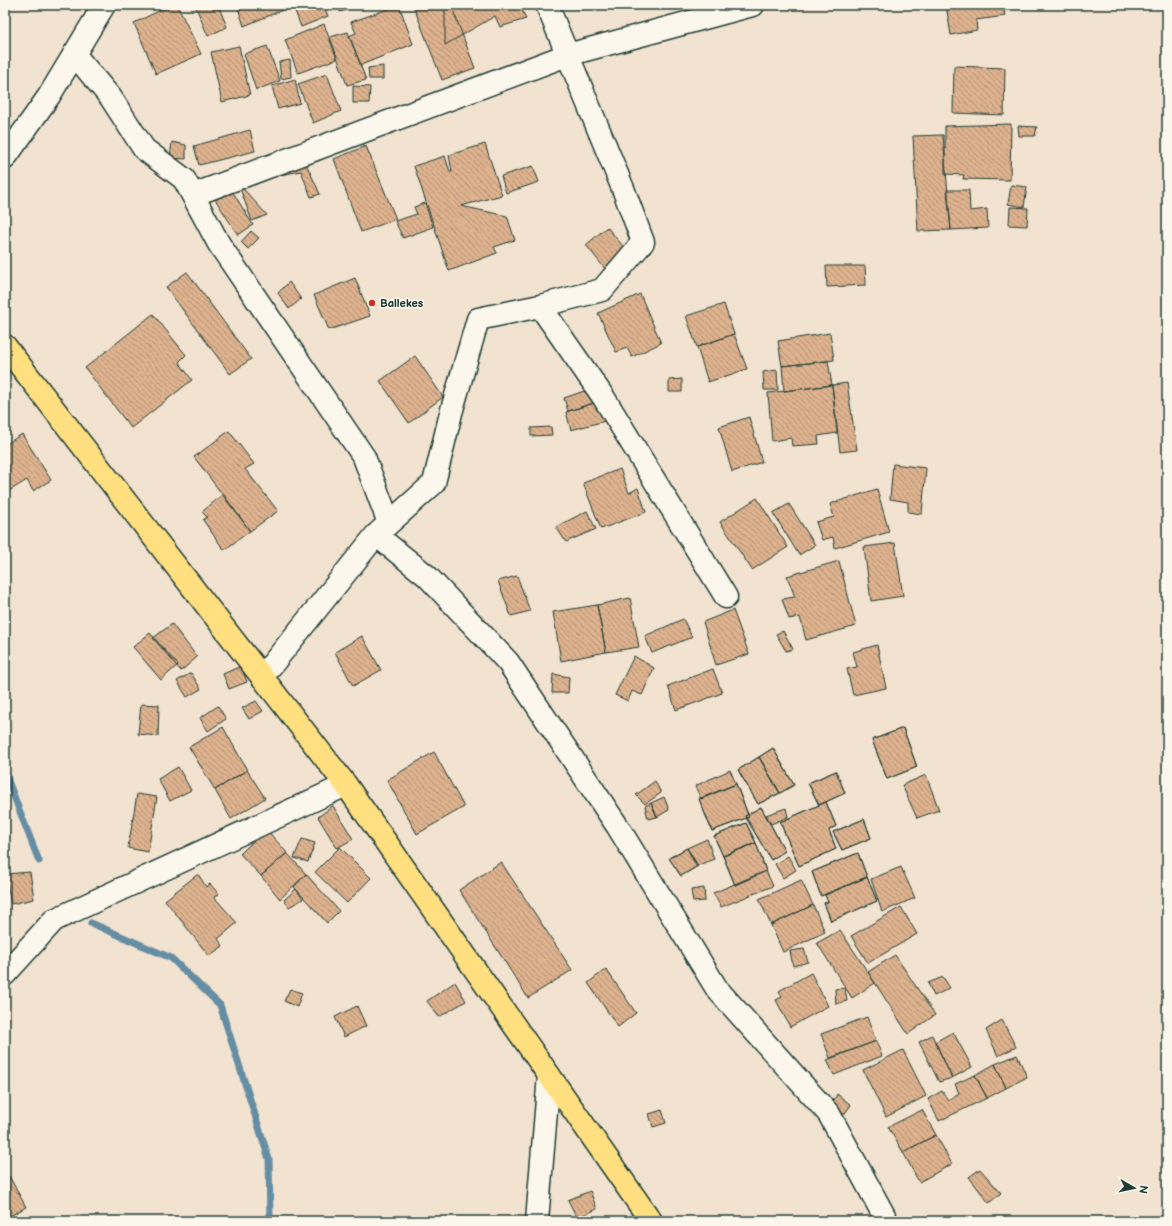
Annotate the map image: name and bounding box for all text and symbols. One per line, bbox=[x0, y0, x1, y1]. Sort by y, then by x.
place label: Ballekes bbox=[380, 297, 424, 310]
marker: Ballekes bbox=[367, 298, 377, 308]
north arrow bbox=[1114, 1168, 1154, 1208]
text: N bbox=[1136, 1184, 1150, 1195]

